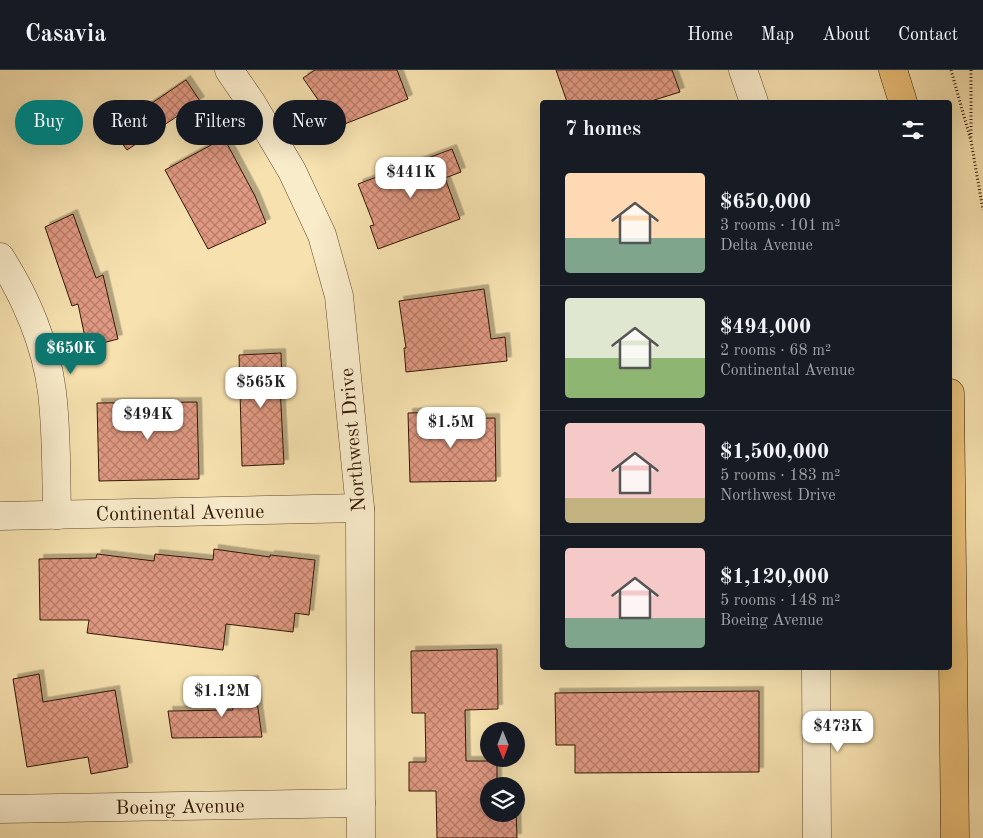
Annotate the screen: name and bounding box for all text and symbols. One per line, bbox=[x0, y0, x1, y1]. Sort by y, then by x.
text: Casavia bbox=[25, 23, 106, 47]
text: Home bbox=[687, 26, 733, 44]
text: Map bbox=[761, 26, 794, 44]
text: About bbox=[822, 26, 870, 44]
text: Contact bbox=[898, 26, 958, 44]
chip: Buy bbox=[15, 100, 83, 145]
chip: Rent bbox=[93, 100, 166, 145]
chip: Filters bbox=[176, 100, 263, 145]
chip: New bbox=[273, 100, 346, 145]
icon: filters bbox=[899, 116, 927, 144]
text: 7 homes bbox=[565, 119, 641, 140]
pin: $441K bbox=[376, 156, 446, 199]
text: $441K bbox=[386, 165, 436, 181]
text: $650,000 bbox=[720, 192, 811, 213]
icon: home bbox=[605, 193, 665, 253]
text: 3 rooms · 101 m² bbox=[720, 218, 840, 234]
text: Delta Avenue bbox=[720, 238, 813, 254]
text: $494,000 bbox=[720, 317, 811, 338]
icon: home bbox=[605, 318, 665, 378]
pin: $650K bbox=[36, 332, 106, 375]
text: $650K bbox=[46, 341, 96, 357]
text: 2 rooms · 68 m² bbox=[720, 343, 831, 359]
text: Continental Avenue bbox=[720, 363, 855, 379]
pin: $565K bbox=[226, 366, 296, 409]
street label: Northwest Drive bbox=[338, 367, 370, 513]
text: $565K bbox=[236, 375, 286, 391]
pin: $494K bbox=[113, 398, 183, 441]
pin: $1.5M bbox=[416, 406, 486, 449]
text: $494K bbox=[123, 407, 173, 423]
text: $1.5M bbox=[428, 415, 474, 431]
text: $1,500,000 bbox=[720, 442, 829, 463]
icon: home bbox=[605, 443, 665, 503]
text: 5 rooms · 183 m² bbox=[720, 468, 840, 484]
text: Northwest Drive bbox=[720, 488, 836, 504]
street label: Continental Avenue bbox=[96, 503, 265, 525]
text: $1,120,000 bbox=[720, 567, 829, 588]
icon: home bbox=[605, 568, 665, 628]
text: 5 rooms · 148 m² bbox=[720, 593, 840, 609]
text: Boeing Avenue bbox=[720, 613, 823, 629]
pin: $1.12M bbox=[181, 676, 263, 718]
text: $1.12M bbox=[194, 684, 250, 700]
pin: $473K bbox=[803, 710, 873, 753]
text: $473K bbox=[813, 719, 863, 735]
north arrow bbox=[480, 722, 525, 768]
map controls bbox=[480, 722, 525, 822]
button: layers bbox=[480, 777, 525, 822]
street label: Boeing Avenue bbox=[115, 797, 245, 819]

